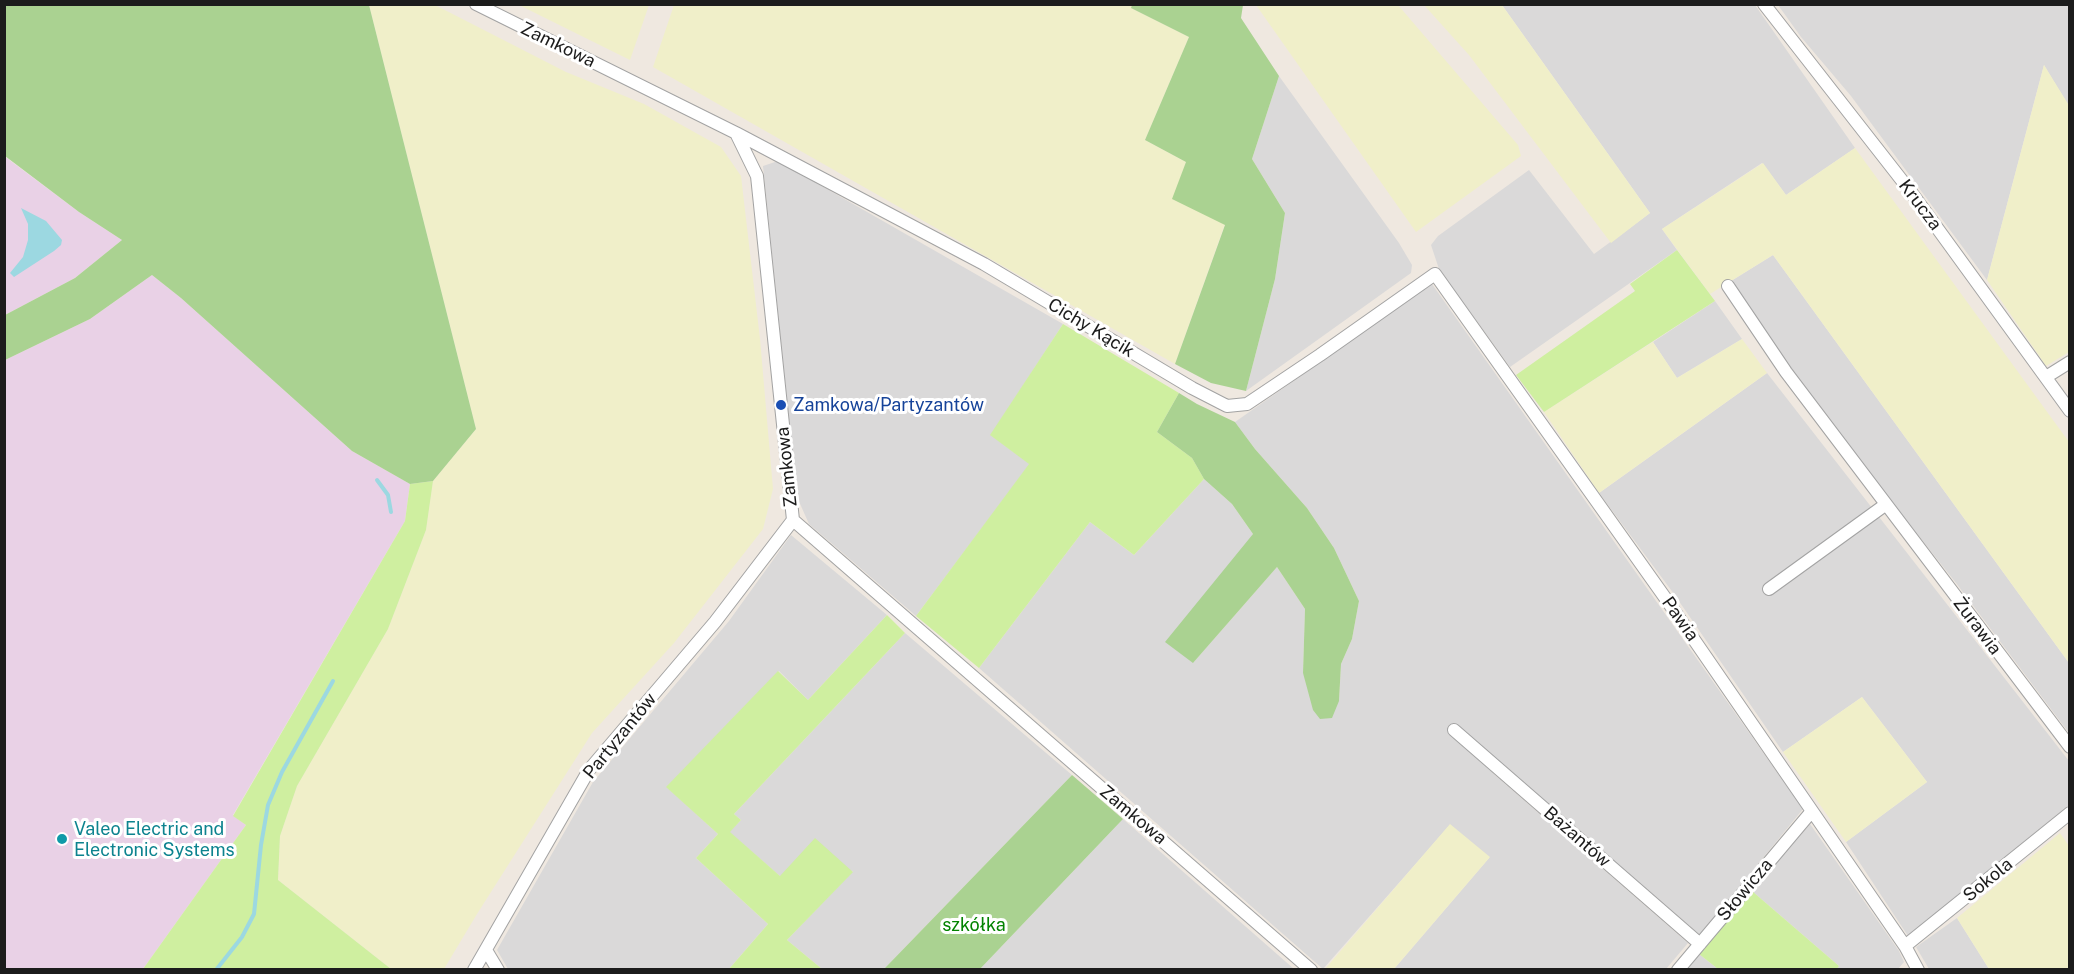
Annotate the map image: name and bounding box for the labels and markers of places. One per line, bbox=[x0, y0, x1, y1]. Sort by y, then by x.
place label: Zamkowa/Partyzantów bbox=[793, 394, 984, 416]
marker: Zamkowa/Partyzantów bbox=[774, 398, 788, 412]
place label: Valeo Electric and Electronic Systems bbox=[74, 818, 235, 860]
marker: Valeo Electric and Electronic Systems bbox=[55, 832, 69, 846]

